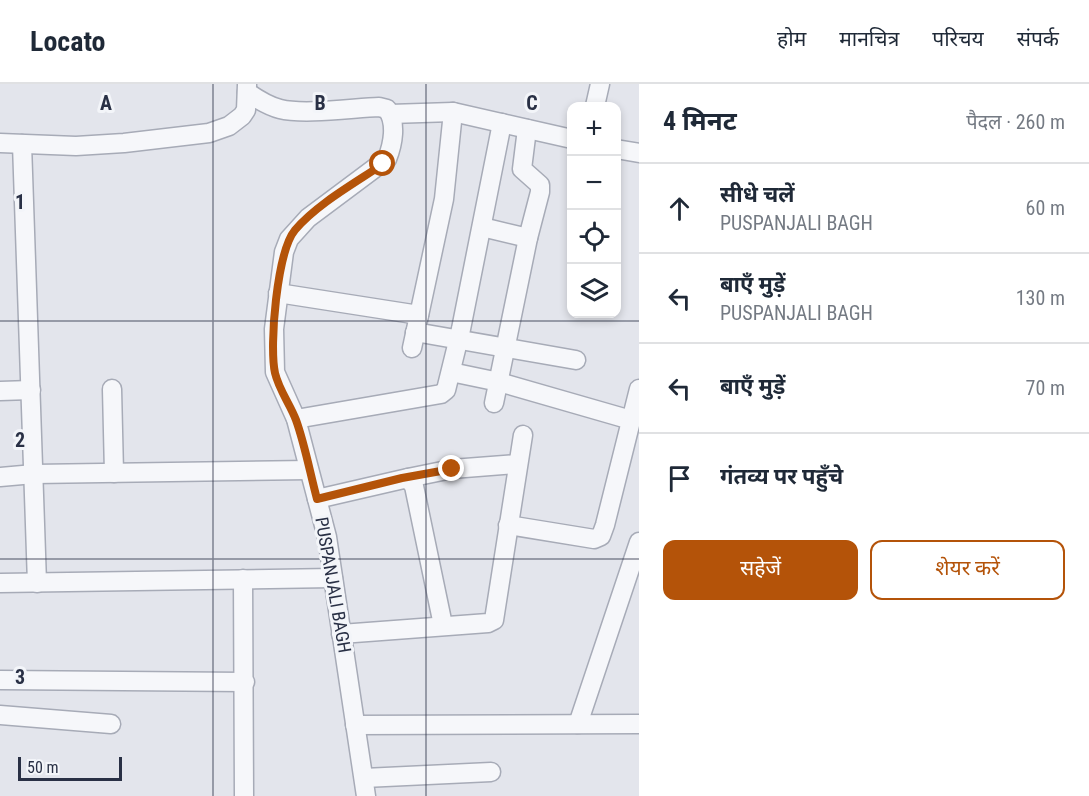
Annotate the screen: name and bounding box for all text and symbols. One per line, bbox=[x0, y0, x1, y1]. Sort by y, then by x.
text: Locato bbox=[30, 25, 106, 58]
text: होम bbox=[777, 27, 806, 51]
text: मानचित्र bbox=[839, 27, 899, 51]
text: परिचय bbox=[932, 27, 984, 51]
text: संपर्क bbox=[1017, 27, 1059, 51]
text: A bbox=[100, 91, 112, 115]
text: B bbox=[314, 91, 326, 115]
text: C bbox=[526, 91, 538, 115]
map controls bbox=[567, 102, 621, 318]
button: + bbox=[567, 102, 621, 156]
text: 4 मिनट bbox=[663, 106, 737, 136]
text: पैदल · 260 m bbox=[966, 110, 1065, 134]
route start bbox=[369, 150, 395, 176]
button: − bbox=[567, 156, 621, 210]
text: सीधे चलें bbox=[720, 182, 794, 207]
text: 1 bbox=[15, 190, 25, 214]
icon: ahead bbox=[663, 192, 696, 225]
text: 60 m bbox=[1026, 196, 1065, 220]
button: locate bbox=[567, 210, 621, 264]
text: PUSPANJALI BAGH bbox=[720, 211, 873, 235]
button: layers bbox=[567, 264, 621, 318]
text: बाएँ मुड़ें bbox=[720, 272, 785, 297]
icon: left bbox=[663, 282, 696, 315]
text: 130 m bbox=[1016, 286, 1065, 310]
text: PUSPANJALI BAGH bbox=[720, 301, 873, 325]
icon: left bbox=[663, 372, 696, 405]
text: बाएँ मुड़ें bbox=[720, 374, 785, 399]
text: 70 m bbox=[1026, 376, 1065, 400]
text: 2 bbox=[15, 428, 25, 452]
route end bbox=[438, 455, 464, 481]
icon: arrive bbox=[663, 462, 696, 495]
text: गंतव्य पर पहुँचे bbox=[720, 464, 843, 489]
street label: PUSPANJALI BAGH bbox=[311, 515, 356, 655]
button: सहेजें bbox=[663, 540, 858, 600]
button: शेयर करें bbox=[870, 540, 1065, 600]
text: 3 bbox=[15, 665, 25, 689]
scale bar bbox=[18, 754, 122, 782]
text: 50 m bbox=[27, 758, 59, 777]

